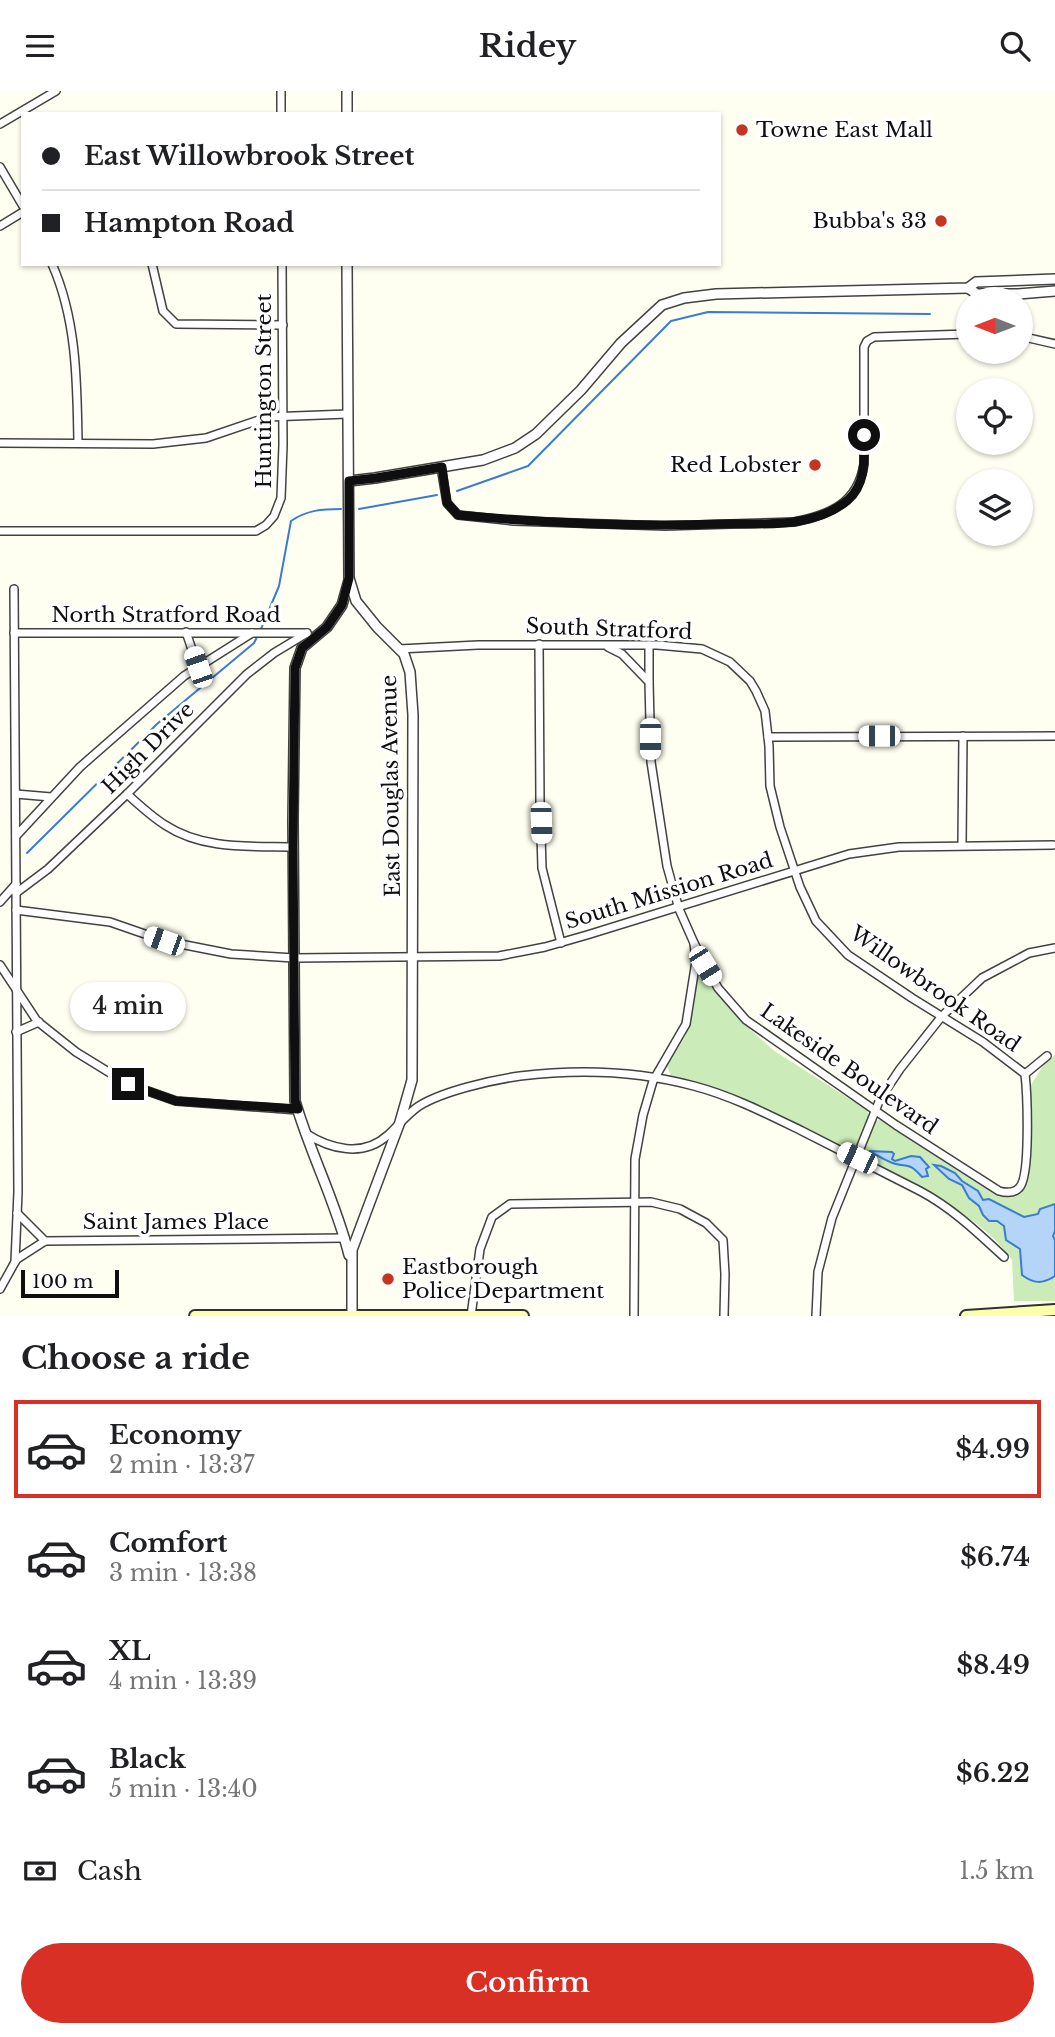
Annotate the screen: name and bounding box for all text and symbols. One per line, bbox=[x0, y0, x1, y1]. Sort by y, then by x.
text: Ridey bbox=[479, 26, 576, 66]
icon: menu bbox=[21, 27, 59, 65]
icon: search bbox=[996, 27, 1034, 65]
place label: Towne East Mall bbox=[756, 117, 933, 143]
marker: Towne East Mall bbox=[734, 122, 750, 138]
text: East Willowbrook Street bbox=[84, 140, 414, 172]
text: Hampton Road bbox=[84, 207, 294, 239]
place label: Bubba's 33 bbox=[813, 208, 927, 234]
marker: Bubba's 33 bbox=[933, 213, 949, 229]
north arrow bbox=[956, 287, 1032, 364]
map controls bbox=[956, 287, 1033, 546]
street label: Huntington Street bbox=[251, 293, 277, 489]
button: locate bbox=[956, 378, 1033, 455]
route start bbox=[848, 419, 880, 451]
place label: Red Lobster bbox=[670, 452, 801, 478]
marker: Red Lobster bbox=[807, 457, 823, 473]
button: layers bbox=[956, 469, 1033, 546]
street label: North Stratford Road bbox=[51, 602, 281, 628]
street label: South Stratford bbox=[525, 613, 693, 645]
car bbox=[182, 644, 215, 690]
street label: East Douglas Avenue bbox=[376, 675, 406, 897]
street label: High Drive bbox=[96, 696, 200, 800]
car bbox=[640, 718, 661, 760]
car bbox=[859, 726, 901, 747]
car bbox=[530, 802, 553, 844]
street label: South Mission Road bbox=[562, 847, 776, 935]
street label: Willowbrook Road bbox=[844, 920, 1025, 1058]
car bbox=[141, 924, 188, 958]
car bbox=[685, 943, 726, 989]
callout: 4 min bbox=[70, 983, 186, 1031]
text: 4 min bbox=[93, 992, 163, 1020]
street label: Lakeside Boulevard bbox=[755, 998, 943, 1140]
route end bbox=[112, 1068, 144, 1100]
car bbox=[834, 1139, 881, 1177]
street label: Saint James Place bbox=[83, 1209, 269, 1235]
place label: Eastborough Police Department bbox=[402, 1254, 604, 1304]
scale bar bbox=[21, 1267, 119, 1299]
text: 100 m bbox=[32, 1270, 93, 1293]
marker: Eastborough Police Department bbox=[380, 1271, 396, 1287]
text: Choose a ride bbox=[21, 1338, 250, 1378]
icon: car bbox=[25, 1418, 88, 1481]
text: Economy bbox=[109, 1419, 242, 1451]
text: $4.99 bbox=[955, 1433, 1030, 1465]
text: 2 min · 13:37 bbox=[109, 1451, 255, 1479]
icon: car bbox=[25, 1526, 88, 1589]
text: Comfort bbox=[109, 1527, 227, 1559]
text: $6.74 bbox=[960, 1541, 1030, 1573]
text: 3 min · 13:38 bbox=[109, 1559, 257, 1587]
icon: car bbox=[25, 1634, 88, 1697]
text: XL bbox=[109, 1635, 151, 1667]
text: $8.49 bbox=[956, 1649, 1030, 1681]
text: 4 min · 13:39 bbox=[109, 1667, 257, 1695]
icon: car bbox=[25, 1742, 88, 1805]
text: Black bbox=[109, 1743, 186, 1775]
text: $6.22 bbox=[956, 1757, 1030, 1789]
text: 5 min · 13:40 bbox=[109, 1775, 258, 1803]
icon: cash bbox=[21, 1852, 59, 1890]
text: Cash bbox=[77, 1855, 142, 1887]
text: 1.5 km bbox=[959, 1857, 1034, 1885]
button: Confirm bbox=[21, 1943, 1034, 2023]

